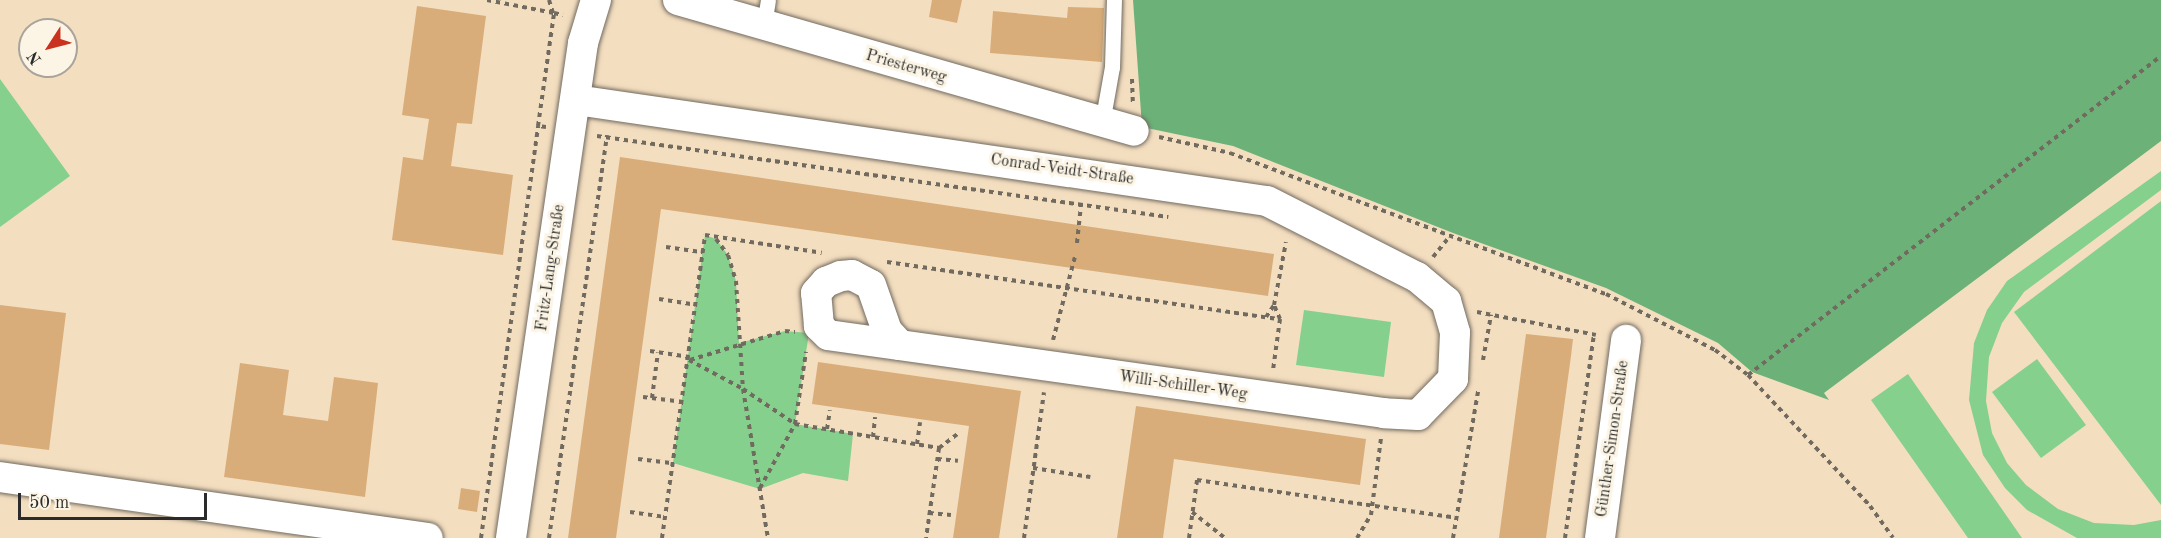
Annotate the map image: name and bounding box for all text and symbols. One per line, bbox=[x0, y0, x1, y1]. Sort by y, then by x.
north arrow bbox=[18, 18, 78, 78]
street label: Priesterweg bbox=[863, 46, 949, 88]
text: N bbox=[25, 48, 45, 67]
street label: Conrad-Veidt-Straße bbox=[989, 150, 1135, 190]
street label: Fritz-Lang-Straße bbox=[533, 203, 569, 333]
street label: Günther-Simon-Straße bbox=[1592, 359, 1634, 519]
street label: Willi-Schiller-Weg bbox=[1118, 367, 1248, 405]
scale bar bbox=[21, 481, 210, 519]
text: 50 m bbox=[29, 494, 69, 512]

